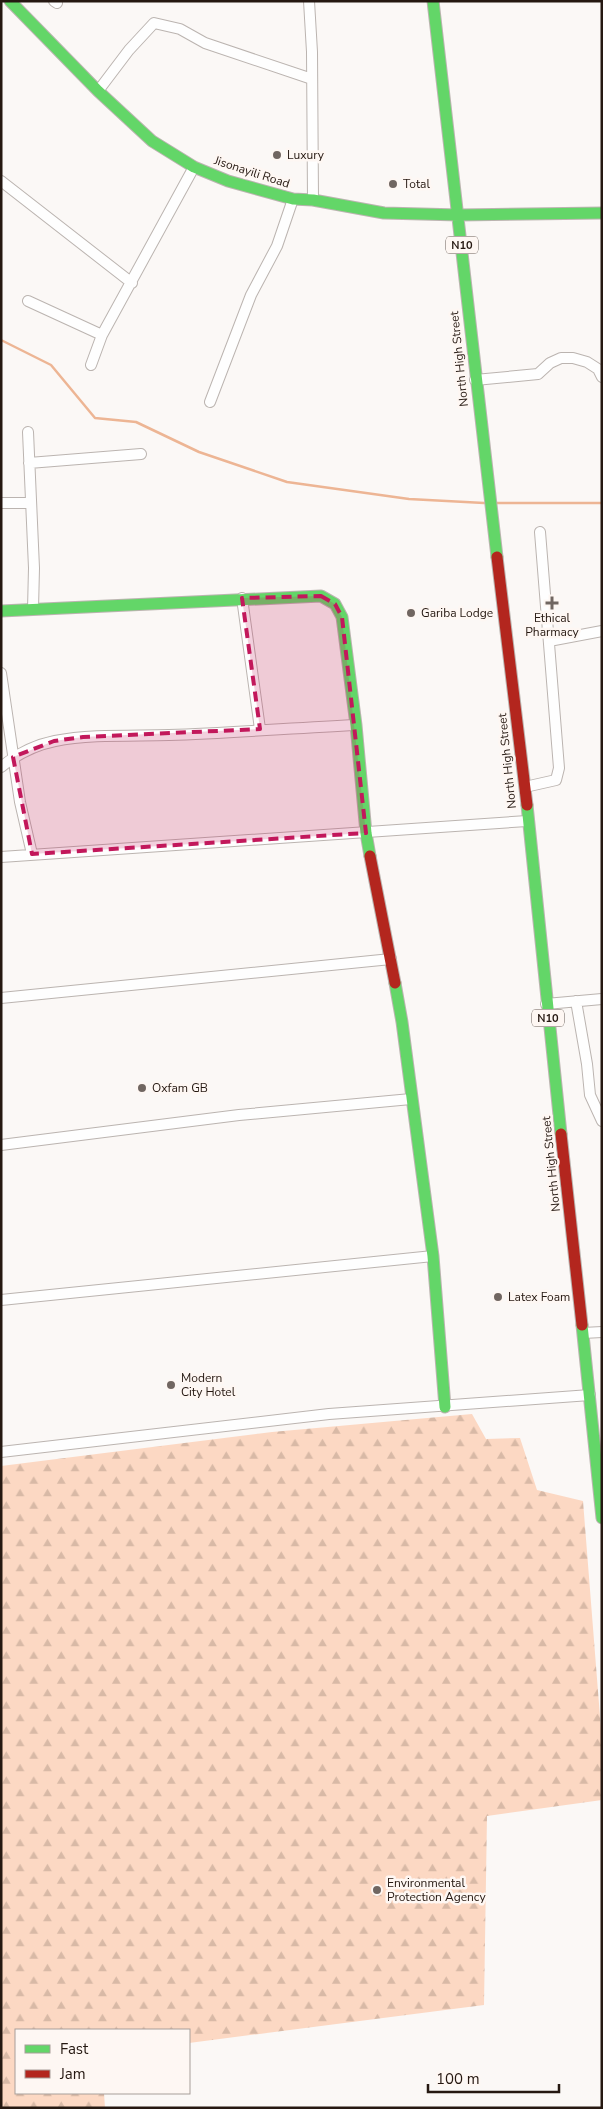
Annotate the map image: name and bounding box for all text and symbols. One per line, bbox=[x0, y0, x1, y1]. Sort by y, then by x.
place label: Luxury bbox=[287, 147, 325, 163]
marker: Luxury bbox=[271, 149, 283, 161]
street label: Jisonayili Road bbox=[211, 152, 292, 192]
place label: Total bbox=[403, 176, 430, 192]
marker: Total bbox=[387, 178, 399, 190]
road number: N10 bbox=[446, 236, 478, 254]
street label: North High Street bbox=[446, 310, 472, 408]
marker: Ethical Pharmacy bbox=[546, 597, 558, 609]
place label: Gariba Lodge bbox=[421, 605, 493, 621]
marker: Gariba Lodge bbox=[405, 607, 417, 619]
place label: Ethical Pharmacy bbox=[525, 610, 580, 640]
street label: North High Street bbox=[494, 712, 520, 810]
road number: N10 bbox=[532, 1010, 564, 1026]
place label: Oxfam GB bbox=[152, 1080, 208, 1096]
marker: Oxfam GB bbox=[136, 1082, 148, 1094]
street label: North High Street bbox=[538, 1115, 564, 1213]
place label: Latex Foam bbox=[508, 1289, 570, 1305]
marker: Latex Foam bbox=[492, 1291, 504, 1303]
place label: Modern City Hotel bbox=[181, 1370, 236, 1400]
marker: Modern City Hotel bbox=[165, 1379, 177, 1391]
place label: Environmental Protection Agency bbox=[387, 1875, 486, 1905]
marker: Environmental Protection Agency bbox=[371, 1884, 383, 1896]
legend bbox=[15, 2029, 190, 2094]
text: Fast bbox=[60, 2039, 89, 2059]
scale bar bbox=[428, 2062, 559, 2094]
text: Jam bbox=[59, 2064, 86, 2084]
text: 100 m bbox=[436, 2069, 480, 2089]

